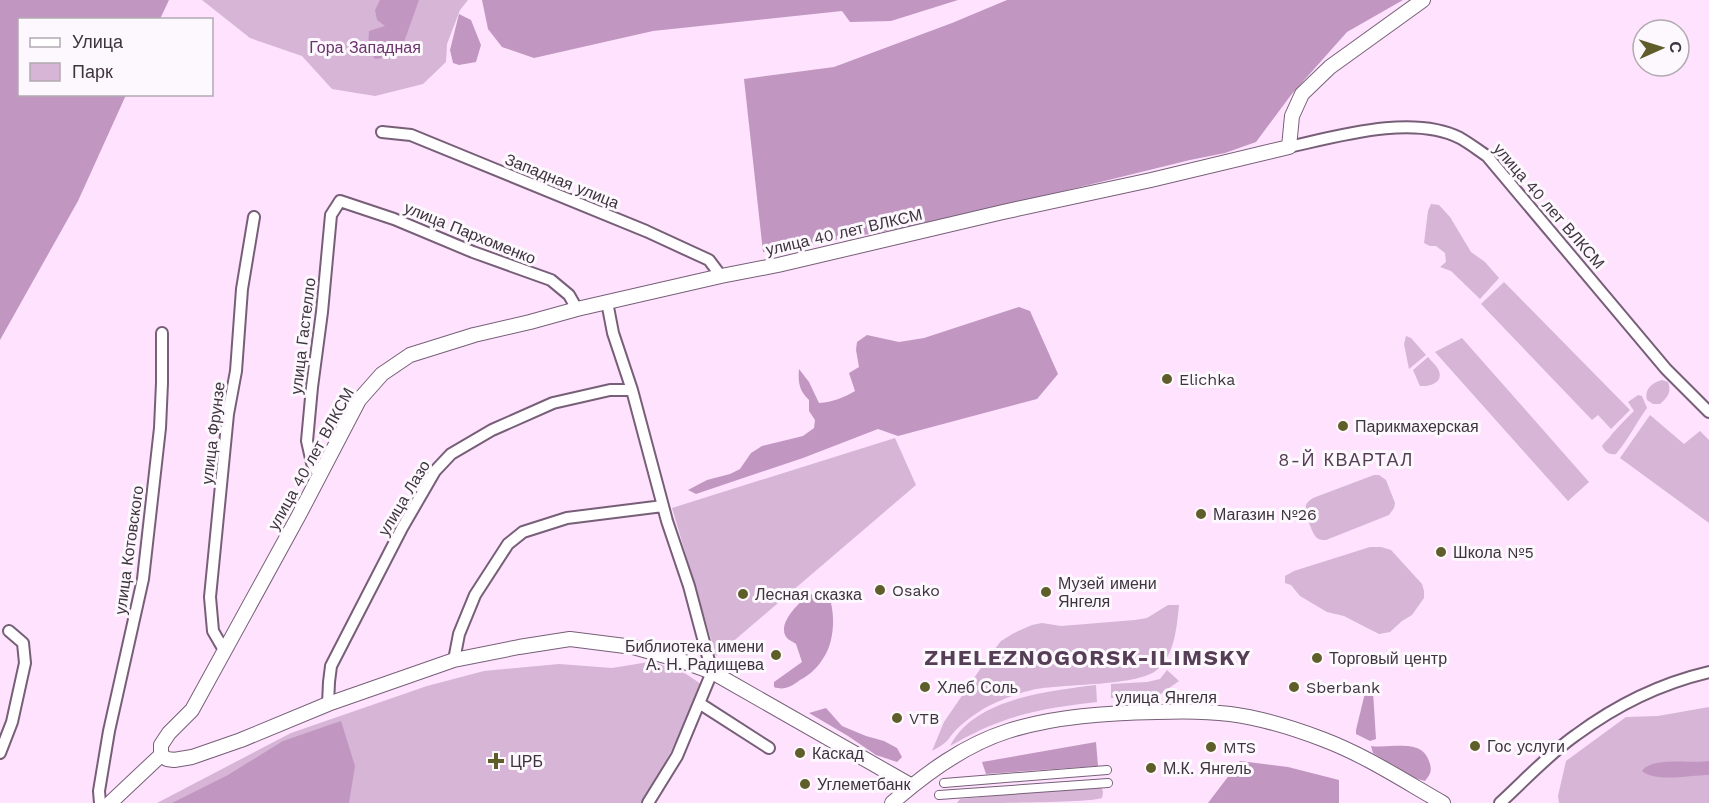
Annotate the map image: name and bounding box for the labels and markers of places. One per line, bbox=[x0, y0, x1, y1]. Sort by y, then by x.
place label: Elichka bbox=[1179, 370, 1235, 389]
marker: Elichka bbox=[1160, 372, 1174, 386]
place label: Парикмахерская bbox=[1355, 417, 1479, 436]
marker: Парикмахерская bbox=[1336, 419, 1350, 433]
place label: Магазин №26 bbox=[1213, 505, 1317, 524]
marker: Магазин №26 bbox=[1194, 507, 1208, 521]
place label: Школа №5 bbox=[1453, 543, 1534, 562]
marker: Школа №5 bbox=[1434, 545, 1448, 559]
place label: Музей имени Янгеля bbox=[1058, 574, 1157, 611]
place label: Osako bbox=[892, 581, 940, 600]
marker: Osako bbox=[873, 583, 887, 597]
place label: Лесная сказка bbox=[755, 585, 862, 604]
marker: Музей имени Янгеля bbox=[1039, 585, 1053, 599]
marker: Лесная сказка bbox=[736, 587, 750, 601]
place label: Библиотека имени А. Н. Радищева bbox=[625, 637, 764, 674]
marker: Библиотека имени А. Н. Радищева bbox=[769, 648, 783, 662]
place label: Торговый центр bbox=[1329, 649, 1447, 668]
marker: Торговый центр bbox=[1310, 651, 1324, 665]
place label: Хлеб Соль bbox=[937, 678, 1018, 697]
place label: Sberbank bbox=[1306, 678, 1380, 697]
marker: Хлеб Соль bbox=[918, 680, 932, 694]
marker: Sberbank bbox=[1287, 680, 1301, 694]
place label: VTB bbox=[909, 709, 939, 728]
marker: VTB bbox=[890, 711, 904, 725]
place label: Гос услуги bbox=[1487, 737, 1565, 756]
place label: MTS bbox=[1223, 738, 1256, 757]
marker: Гос услуги bbox=[1468, 739, 1482, 753]
marker: MTS bbox=[1204, 740, 1218, 754]
place label: Каскад bbox=[812, 744, 864, 763]
marker: Каскад bbox=[793, 746, 807, 760]
marker: ЦРБ bbox=[487, 752, 505, 770]
place label: ЦРБ bbox=[510, 752, 543, 771]
place label: М.К. Янгель bbox=[1163, 759, 1252, 778]
marker: М.К. Янгель bbox=[1144, 761, 1158, 775]
place label: Углеметбанк bbox=[817, 775, 911, 794]
marker: Углеметбанк bbox=[798, 777, 812, 791]

